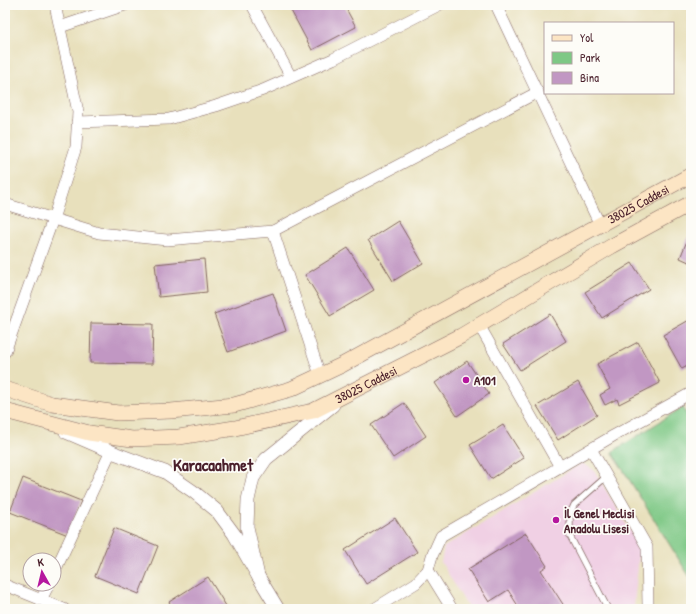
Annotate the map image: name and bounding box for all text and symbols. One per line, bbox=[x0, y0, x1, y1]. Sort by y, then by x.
legend bbox=[544, 22, 674, 94]
text: Yol bbox=[580, 29, 594, 46]
text: Park bbox=[580, 49, 600, 66]
text: Bina bbox=[580, 69, 599, 86]
street label: 38025 Caddesi bbox=[604, 180, 672, 228]
street label: 38025 Caddesi bbox=[332, 361, 400, 408]
place label: A101 bbox=[474, 371, 496, 389]
marker: A101 bbox=[461, 375, 471, 385]
district label: Karacaahmet bbox=[173, 453, 254, 476]
place label: İl Genel Meclisi Anadolu Lisesi bbox=[564, 504, 635, 537]
marker: İl Genel Meclisi Anadolu Lisesi bbox=[551, 515, 561, 525]
north arrow bbox=[22, 552, 62, 592]
text: K bbox=[37, 555, 45, 569]

